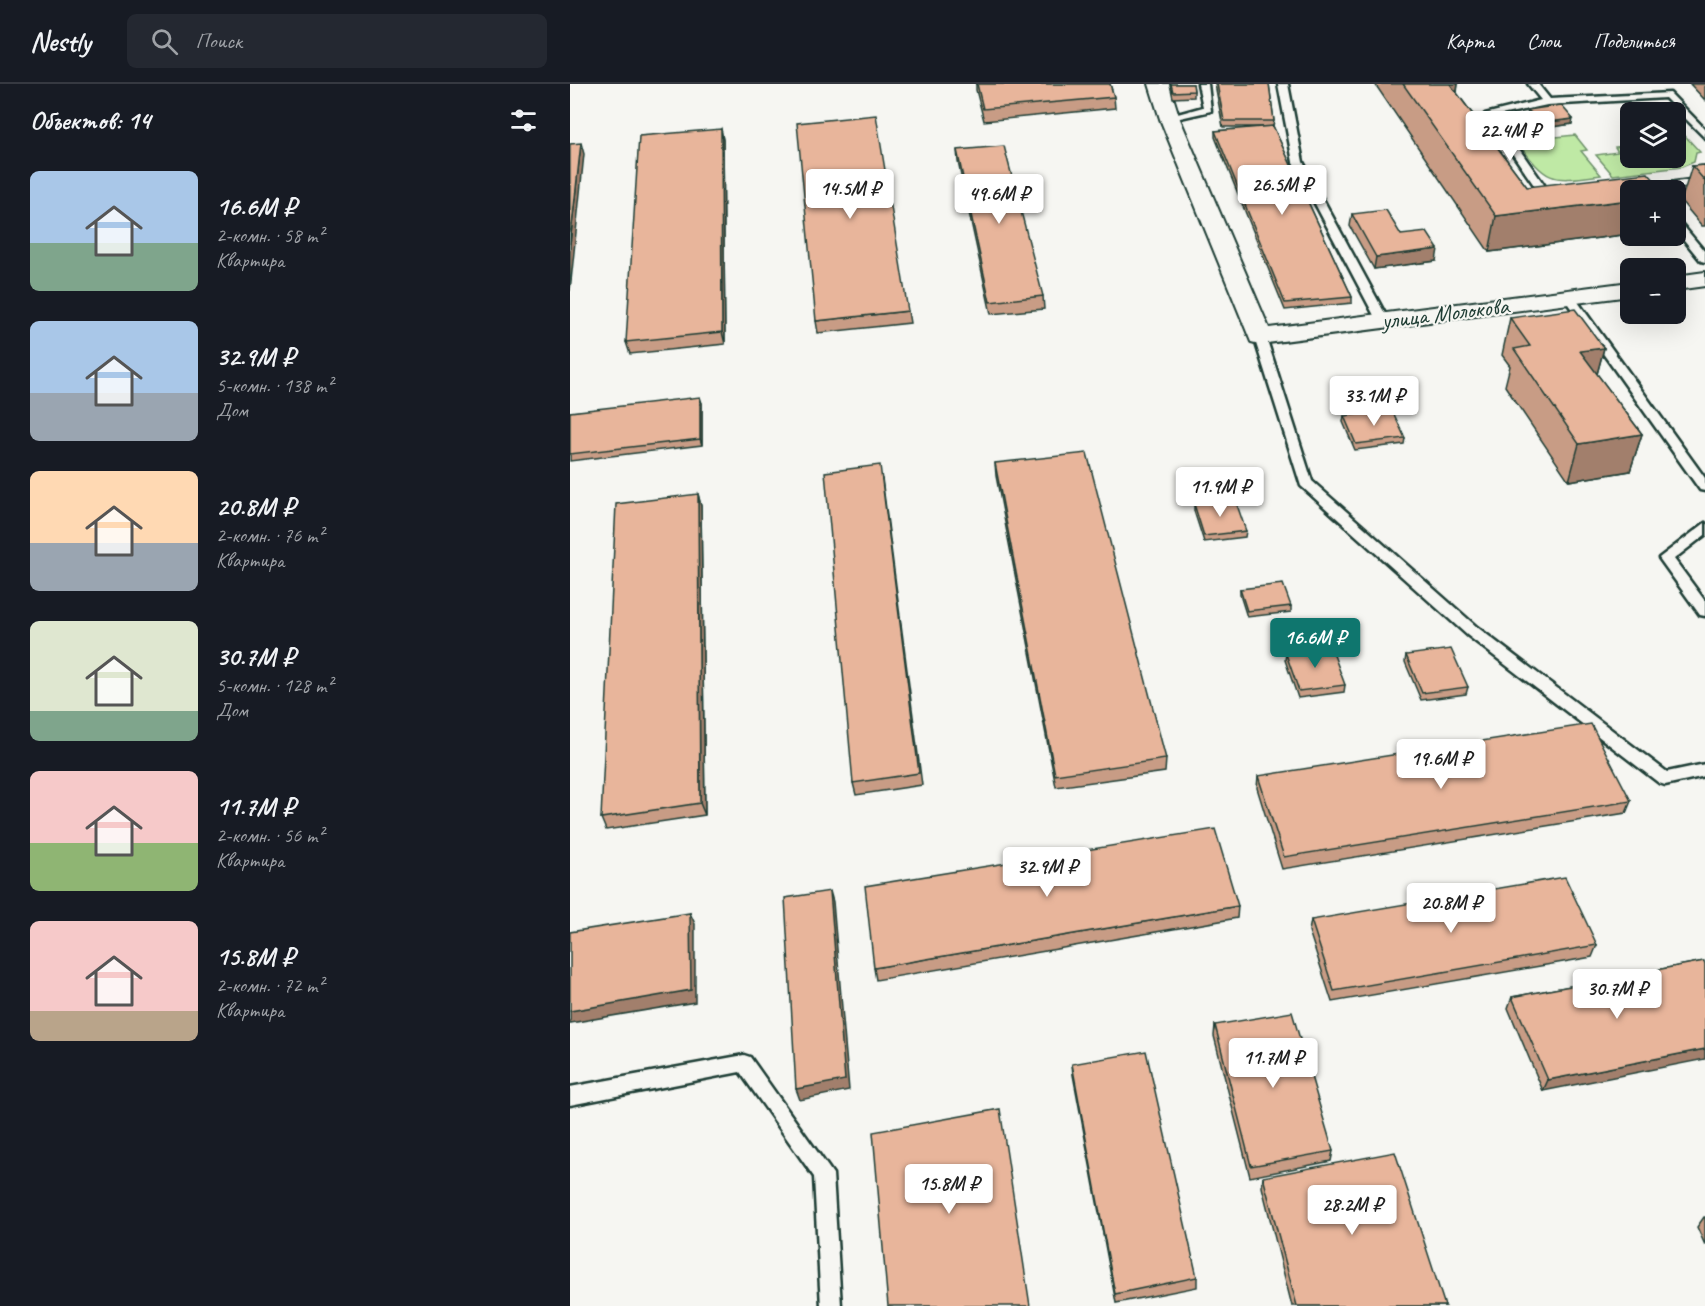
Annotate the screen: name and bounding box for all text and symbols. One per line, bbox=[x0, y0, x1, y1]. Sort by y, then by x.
search box bbox=[127, 14, 547, 68]
text: Nestly bbox=[30, 24, 91, 59]
icon: search bbox=[148, 25, 181, 58]
text: Поиск bbox=[196, 27, 242, 55]
text: Карта bbox=[1446, 28, 1494, 54]
text: Слои bbox=[1527, 28, 1561, 54]
text: Поделиться bbox=[1594, 28, 1675, 54]
map controls bbox=[1620, 102, 1686, 324]
button: layers bbox=[1620, 102, 1686, 168]
text: Объектов: 14 bbox=[30, 104, 150, 137]
icon: filters bbox=[507, 104, 540, 137]
pin: 22.4M ₽ bbox=[1455, 111, 1565, 162]
text: 22.4M ₽ bbox=[1480, 118, 1540, 143]
pin: 26.5M ₽ bbox=[1227, 165, 1337, 216]
pin: 14.5M ₽ bbox=[795, 169, 905, 220]
text: 26.5M ₽ bbox=[1252, 172, 1312, 197]
pin: 49.6M ₽ bbox=[944, 174, 1054, 225]
text: 14.5M ₽ bbox=[820, 176, 880, 201]
button: + bbox=[1620, 180, 1686, 246]
text: 49.6M ₽ bbox=[969, 181, 1029, 206]
text: 16.6M ₽ bbox=[216, 190, 296, 223]
icon: home bbox=[78, 195, 150, 267]
text: 2-комн. · 58 m² bbox=[216, 223, 324, 248]
text: Квартира bbox=[216, 248, 284, 273]
button: − bbox=[1620, 258, 1686, 324]
street label: улица Молокова bbox=[1378, 290, 1512, 336]
text: 32.9M ₽ bbox=[216, 340, 295, 373]
icon: home bbox=[78, 345, 150, 417]
text: 5-комн. · 138 m² bbox=[216, 373, 333, 398]
pin: 33.1M ₽ bbox=[1319, 376, 1429, 427]
text: 33.1M ₽ bbox=[1344, 383, 1404, 408]
text: Дом bbox=[216, 398, 248, 423]
pin: 11.9M ₽ bbox=[1165, 467, 1275, 518]
text: 11.9M ₽ bbox=[1190, 474, 1250, 499]
text: 20.8M ₽ bbox=[216, 490, 295, 523]
icon: home bbox=[78, 495, 150, 567]
text: 2-комн. · 76 m² bbox=[216, 523, 324, 548]
text: Квартира bbox=[216, 548, 284, 573]
pin: 16.6M ₽ bbox=[1260, 618, 1370, 669]
text: 16.6M ₽ bbox=[1284, 625, 1346, 650]
text: 30.7M ₽ bbox=[216, 640, 295, 673]
icon: home bbox=[78, 645, 150, 717]
text: 5-комн. · 128 m² bbox=[216, 673, 333, 698]
text: Дом bbox=[216, 698, 248, 723]
pin: 19.6M ₽ bbox=[1386, 739, 1496, 790]
text: 19.6M ₽ bbox=[1411, 746, 1471, 771]
text: 11.7M ₽ bbox=[216, 790, 295, 823]
icon: home bbox=[78, 795, 150, 867]
text: 2-комн. · 56 m² bbox=[216, 823, 324, 848]
pin: 32.9M ₽ bbox=[992, 847, 1102, 898]
text: Квартира bbox=[216, 848, 284, 873]
text: 32.9M ₽ bbox=[1017, 854, 1077, 879]
pin: 20.8M ₽ bbox=[1396, 883, 1506, 934]
text: 20.8M ₽ bbox=[1421, 890, 1481, 915]
text: 15.8M ₽ bbox=[216, 940, 295, 973]
icon: home bbox=[78, 945, 150, 1017]
pin: 30.7M ₽ bbox=[1562, 969, 1672, 1020]
text: 2-комн. · 72 m² bbox=[216, 973, 324, 998]
text: 30.7M ₽ bbox=[1587, 976, 1647, 1001]
text: Квартира bbox=[216, 998, 284, 1023]
pin: 11.7M ₽ bbox=[1218, 1038, 1328, 1089]
text: 11.7M ₽ bbox=[1243, 1045, 1303, 1070]
pin: 15.8M ₽ bbox=[894, 1164, 1004, 1215]
text: 15.8M ₽ bbox=[919, 1171, 979, 1196]
pin: 28.2M ₽ bbox=[1297, 1185, 1407, 1236]
text: 28.2M ₽ bbox=[1322, 1192, 1382, 1217]

